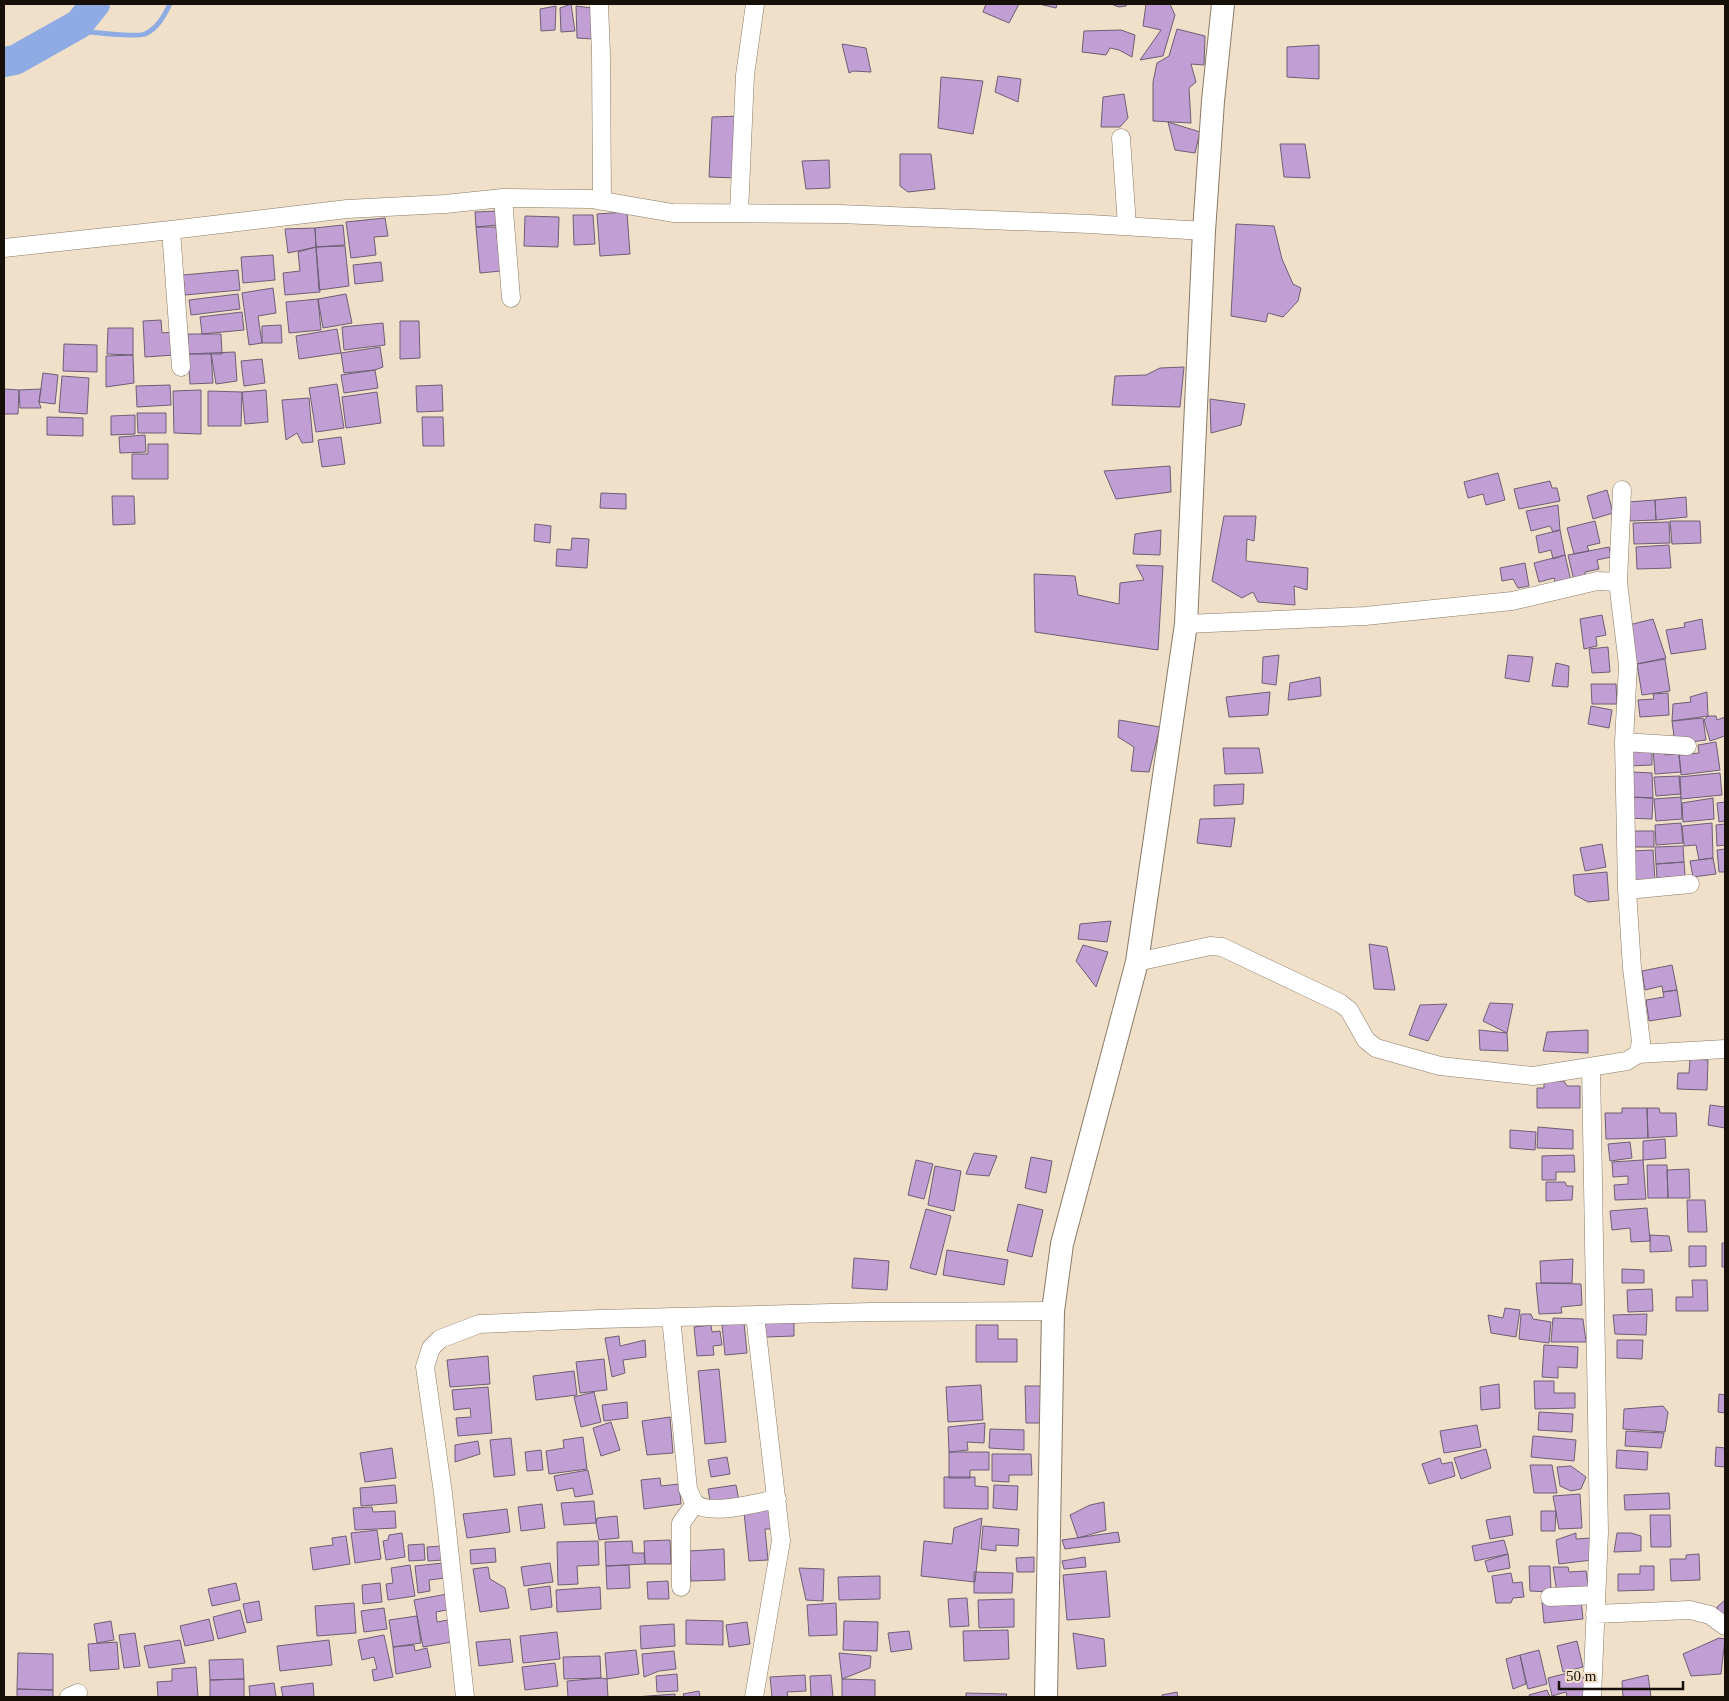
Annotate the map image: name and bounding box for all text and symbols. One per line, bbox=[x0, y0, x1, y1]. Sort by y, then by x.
scale bar bbox=[1559, 1658, 1683, 1690]
text: 50 m bbox=[1566, 1668, 1597, 1684]

